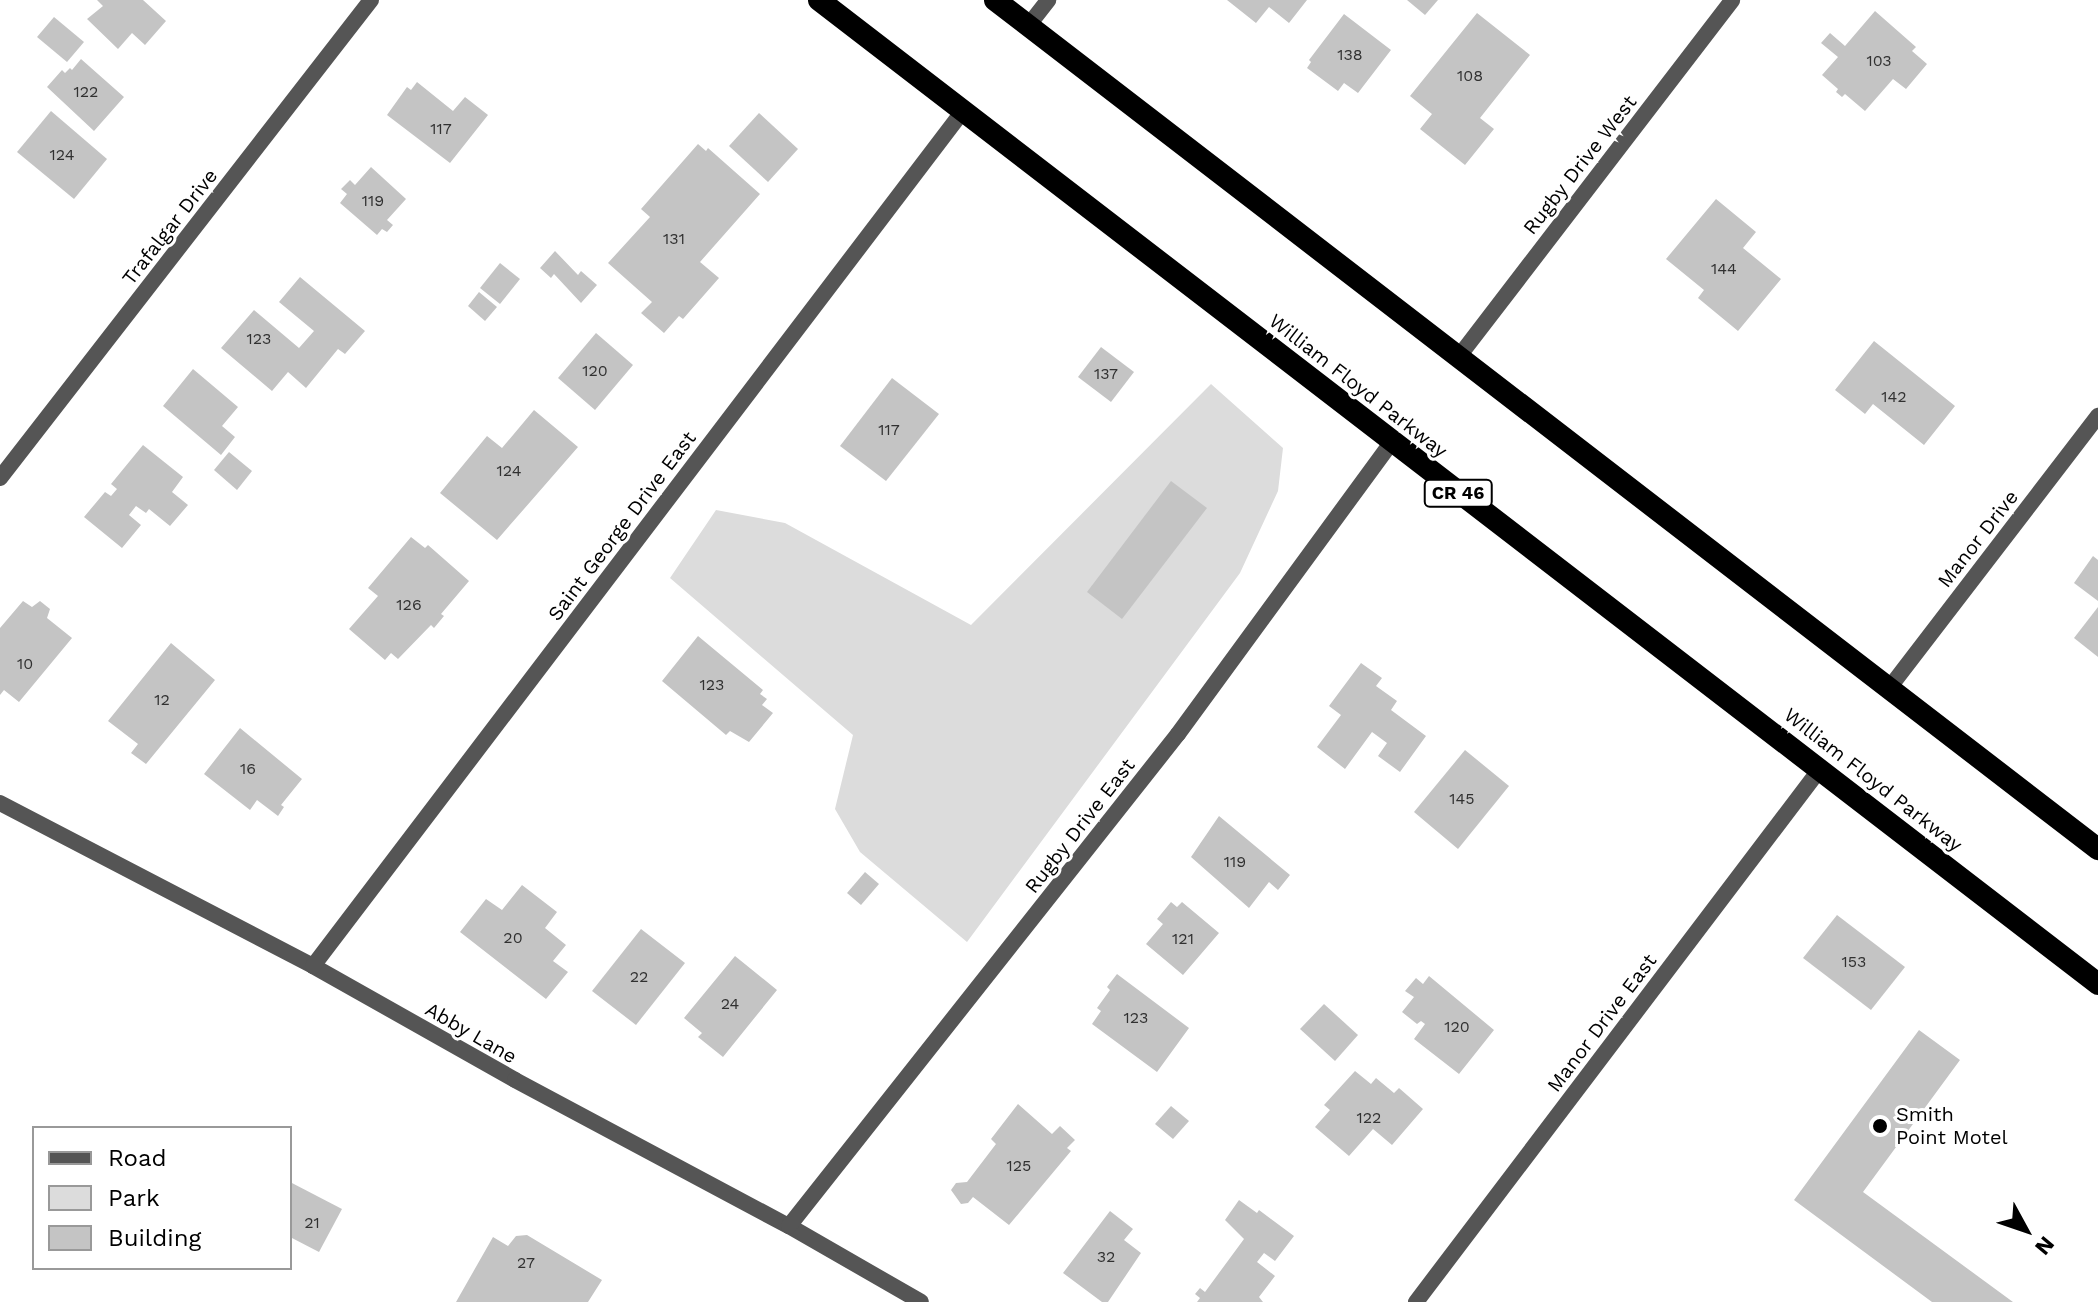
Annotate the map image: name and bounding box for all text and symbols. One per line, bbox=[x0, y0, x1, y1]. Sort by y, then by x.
house number: 138 bbox=[1337, 45, 1363, 65]
house number: 103 bbox=[1866, 51, 1892, 71]
house number: 108 bbox=[1457, 66, 1483, 86]
house number: 122 bbox=[74, 82, 98, 102]
street label: Rugby Drive West bbox=[1518, 90, 1642, 240]
house number: 117 bbox=[430, 119, 452, 139]
house number: 124 bbox=[50, 145, 74, 165]
street label: Trafalgar Drive bbox=[117, 164, 223, 290]
house number: 119 bbox=[362, 191, 384, 211]
house number: 131 bbox=[663, 229, 685, 249]
house number: 144 bbox=[1711, 259, 1737, 279]
street label: William Floyd Parkway bbox=[1264, 309, 1452, 463]
house number: 123 bbox=[247, 329, 271, 349]
house number: 120 bbox=[582, 361, 608, 381]
house number: 137 bbox=[1094, 364, 1118, 384]
house number: 142 bbox=[1881, 387, 1907, 407]
house number: 117 bbox=[878, 420, 900, 440]
street label: Saint George Drive East bbox=[543, 427, 701, 625]
house number: 124 bbox=[497, 461, 521, 481]
road number: CR 46 bbox=[1422, 479, 1494, 507]
street label: Manor Drive bbox=[1932, 485, 2024, 593]
house number: 126 bbox=[396, 595, 422, 615]
house number: 10 bbox=[17, 654, 33, 674]
house number: 123 bbox=[700, 675, 724, 695]
house number: 12 bbox=[154, 690, 170, 710]
street label: William Floyd Parkway bbox=[1779, 703, 1967, 857]
street label: Rugby Drive East bbox=[1020, 754, 1140, 898]
house number: 16 bbox=[240, 759, 256, 779]
house number: 145 bbox=[1449, 789, 1475, 809]
house number: 119 bbox=[1224, 852, 1246, 872]
house number: 20 bbox=[503, 928, 523, 948]
house number: 121 bbox=[1172, 929, 1194, 949]
street label: Manor Drive East bbox=[1542, 949, 1662, 1097]
house number: 153 bbox=[1842, 952, 1866, 972]
house number: 22 bbox=[630, 967, 648, 987]
house number: 24 bbox=[721, 994, 739, 1014]
street label: Abby Lane bbox=[421, 997, 521, 1069]
house number: 123 bbox=[1124, 1008, 1148, 1028]
house number: 120 bbox=[1444, 1017, 1470, 1037]
place label: Smith Point Motel bbox=[1896, 1102, 2008, 1149]
house number: 122 bbox=[1357, 1108, 1381, 1128]
marker: Smith Point Motel bbox=[1871, 1117, 1889, 1135]
legend bbox=[32, 1126, 292, 1270]
text: Road bbox=[108, 1144, 167, 1172]
house number: 125 bbox=[1007, 1156, 1031, 1176]
text: Park bbox=[108, 1184, 160, 1212]
north arrow bbox=[1986, 1190, 2066, 1270]
house number: 21 bbox=[304, 1213, 320, 1233]
text: Building bbox=[108, 1224, 201, 1252]
text: N bbox=[2030, 1231, 2060, 1260]
house number: 32 bbox=[1097, 1247, 1115, 1267]
house number: 27 bbox=[517, 1253, 535, 1273]

